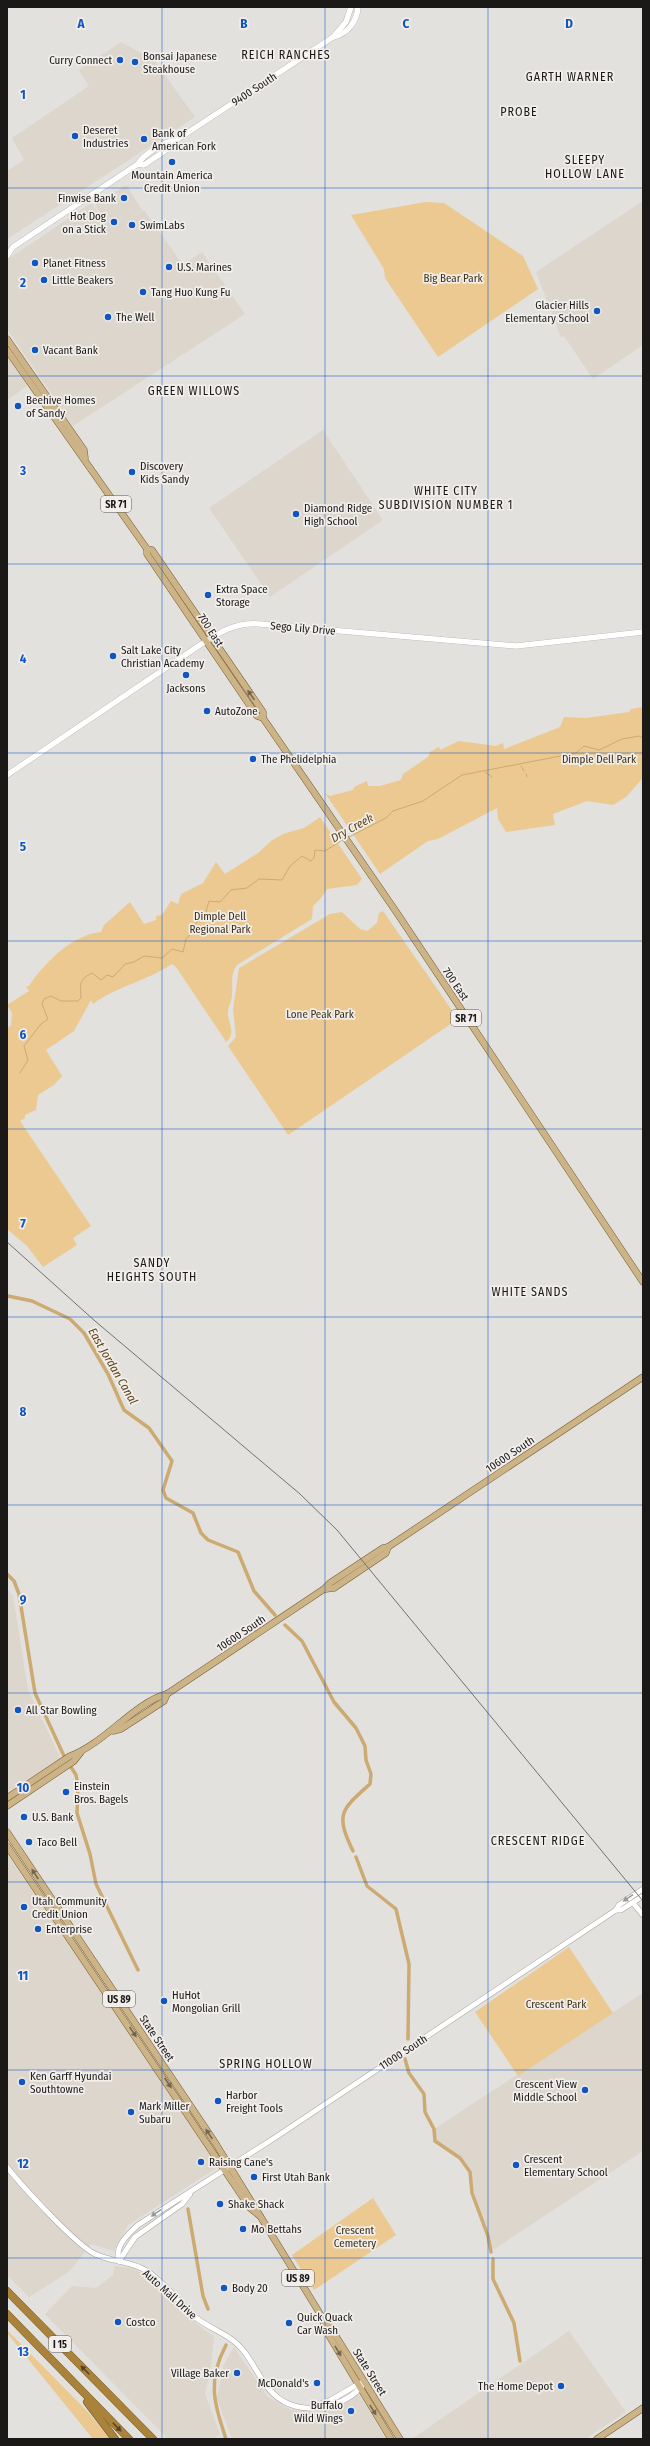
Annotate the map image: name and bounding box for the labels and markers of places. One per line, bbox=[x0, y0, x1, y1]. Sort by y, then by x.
place label: Bonsai Japanese Steakhouse bbox=[143, 50, 217, 76]
place label: Curry Connect bbox=[49, 54, 112, 67]
marker: Curry Connect bbox=[115, 55, 125, 65]
marker: Bonsai Japanese Steakhouse bbox=[130, 57, 140, 67]
place label: Deseret Industries bbox=[83, 124, 129, 150]
place label: Bank of American Fork bbox=[152, 127, 217, 153]
marker: Deseret Industries bbox=[70, 131, 80, 141]
marker: Bank of American Fork bbox=[139, 134, 149, 144]
marker: Mountain America Credit Union bbox=[167, 157, 177, 167]
place label: Mountain America Credit Union bbox=[131, 169, 213, 195]
place label: Finwise Bank bbox=[58, 192, 117, 205]
marker: Finwise Bank bbox=[119, 193, 129, 203]
place label: Hot Dog on a Stick bbox=[62, 210, 107, 236]
marker: Hot Dog on a Stick bbox=[109, 217, 119, 227]
place label: SwimLabs bbox=[140, 219, 185, 232]
marker: SwimLabs bbox=[127, 220, 137, 230]
place label: Planet Fitness bbox=[43, 257, 106, 270]
marker: Planet Fitness bbox=[30, 258, 40, 268]
place label: U.S. Marines bbox=[177, 261, 232, 274]
marker: U.S. Marines bbox=[164, 262, 174, 272]
place label: Little Beakers bbox=[52, 274, 113, 287]
marker: Little Beakers bbox=[39, 275, 49, 285]
place label: Tang Huo Kung Fu bbox=[151, 286, 230, 299]
marker: Tang Huo Kung Fu bbox=[138, 287, 148, 297]
place label: Glacier Hills Elementary School bbox=[505, 299, 589, 325]
marker: Glacier Hills Elementary School bbox=[592, 306, 602, 316]
place label: The Well bbox=[116, 311, 154, 324]
marker: The Well bbox=[103, 312, 113, 322]
place label: Vacant Bank bbox=[43, 344, 99, 357]
marker: Vacant Bank bbox=[30, 345, 40, 355]
place label: Beehive Homes of Sandy bbox=[26, 394, 96, 420]
marker: Beehive Homes of Sandy bbox=[13, 401, 23, 411]
place label: Discovery Kids Sandy bbox=[140, 460, 189, 486]
marker: Discovery Kids Sandy bbox=[127, 467, 137, 477]
place label: Diamond Ridge High School bbox=[304, 502, 372, 528]
marker: Diamond Ridge High School bbox=[291, 509, 301, 519]
place label: Extra Space Storage bbox=[216, 583, 268, 609]
marker: Extra Space Storage bbox=[203, 590, 213, 600]
place label: Salt Lake City Christian Academy bbox=[121, 644, 204, 670]
marker: Salt Lake City Christian Academy bbox=[108, 651, 118, 661]
marker: Jacksons bbox=[181, 670, 191, 680]
place label: Jacksons bbox=[166, 682, 206, 695]
place label: AutoZone bbox=[215, 705, 258, 718]
marker: AutoZone bbox=[202, 706, 212, 716]
place label: The Phelidelphia bbox=[261, 753, 336, 766]
marker: The Phelidelphia bbox=[248, 754, 258, 764]
place label: All Star Bowling bbox=[26, 1704, 97, 1717]
marker: All Star Bowling bbox=[13, 1705, 23, 1715]
place label: Einstein Bros. Bagels bbox=[74, 1780, 129, 1806]
marker: Einstein Bros. Bagels bbox=[61, 1787, 71, 1797]
place label: U.S. Bank bbox=[32, 1811, 74, 1824]
marker: U.S. Bank bbox=[19, 1812, 29, 1822]
place label: Taco Bell bbox=[37, 1836, 77, 1849]
marker: Taco Bell bbox=[24, 1837, 34, 1847]
place label: Utah Community Credit Union bbox=[32, 1895, 107, 1921]
marker: Utah Community Credit Union bbox=[19, 1902, 29, 1912]
place label: Enterprise bbox=[46, 1923, 92, 1936]
marker: Enterprise bbox=[33, 1924, 43, 1934]
place label: HuHot Mongolian Grill bbox=[172, 1989, 240, 2015]
marker: HuHot Mongolian Grill bbox=[159, 1996, 169, 2006]
place label: Ken Garff Hyundai Southtowne bbox=[30, 2070, 112, 2096]
marker: Ken Garff Hyundai Southtowne bbox=[17, 2077, 27, 2087]
place label: Crescent View Middle School bbox=[513, 2078, 577, 2104]
marker: Crescent View Middle School bbox=[580, 2085, 590, 2095]
place label: Harbor Freight Tools bbox=[226, 2089, 283, 2115]
marker: Harbor Freight Tools bbox=[213, 2096, 223, 2106]
place label: Mark Miller Subaru bbox=[139, 2100, 190, 2126]
marker: Mark Miller Subaru bbox=[126, 2107, 136, 2117]
place label: Crescent Elementary School bbox=[524, 2153, 608, 2179]
place label: Raising Cane's bbox=[209, 2156, 273, 2169]
marker: Raising Cane's bbox=[196, 2157, 206, 2167]
marker: Crescent Elementary School bbox=[511, 2160, 521, 2170]
place label: First Utah Bank bbox=[262, 2171, 331, 2184]
marker: First Utah Bank bbox=[249, 2172, 259, 2182]
place label: Shake Shack bbox=[228, 2198, 285, 2211]
marker: Shake Shack bbox=[215, 2199, 225, 2209]
place label: Mo Bettahs bbox=[251, 2223, 302, 2236]
marker: Mo Bettahs bbox=[238, 2224, 248, 2234]
place label: Body 20 bbox=[232, 2282, 268, 2295]
marker: Body 20 bbox=[219, 2283, 229, 2293]
place label: Quick Quack Car Wash bbox=[297, 2311, 354, 2337]
place label: Costco bbox=[126, 2316, 156, 2329]
marker: Costco bbox=[113, 2317, 123, 2327]
marker: Quick Quack Car Wash bbox=[284, 2318, 294, 2328]
place label: Village Baker bbox=[171, 2367, 229, 2380]
marker: Village Baker bbox=[232, 2368, 242, 2378]
place label: McDonald's bbox=[258, 2377, 309, 2390]
marker: McDonald's bbox=[312, 2378, 322, 2388]
place label: The Home Depot bbox=[478, 2380, 553, 2393]
marker: The Home Depot bbox=[556, 2381, 566, 2391]
place label: Buffalo Wild Wings bbox=[294, 2399, 343, 2425]
marker: Buffalo Wild Wings bbox=[346, 2406, 356, 2416]

